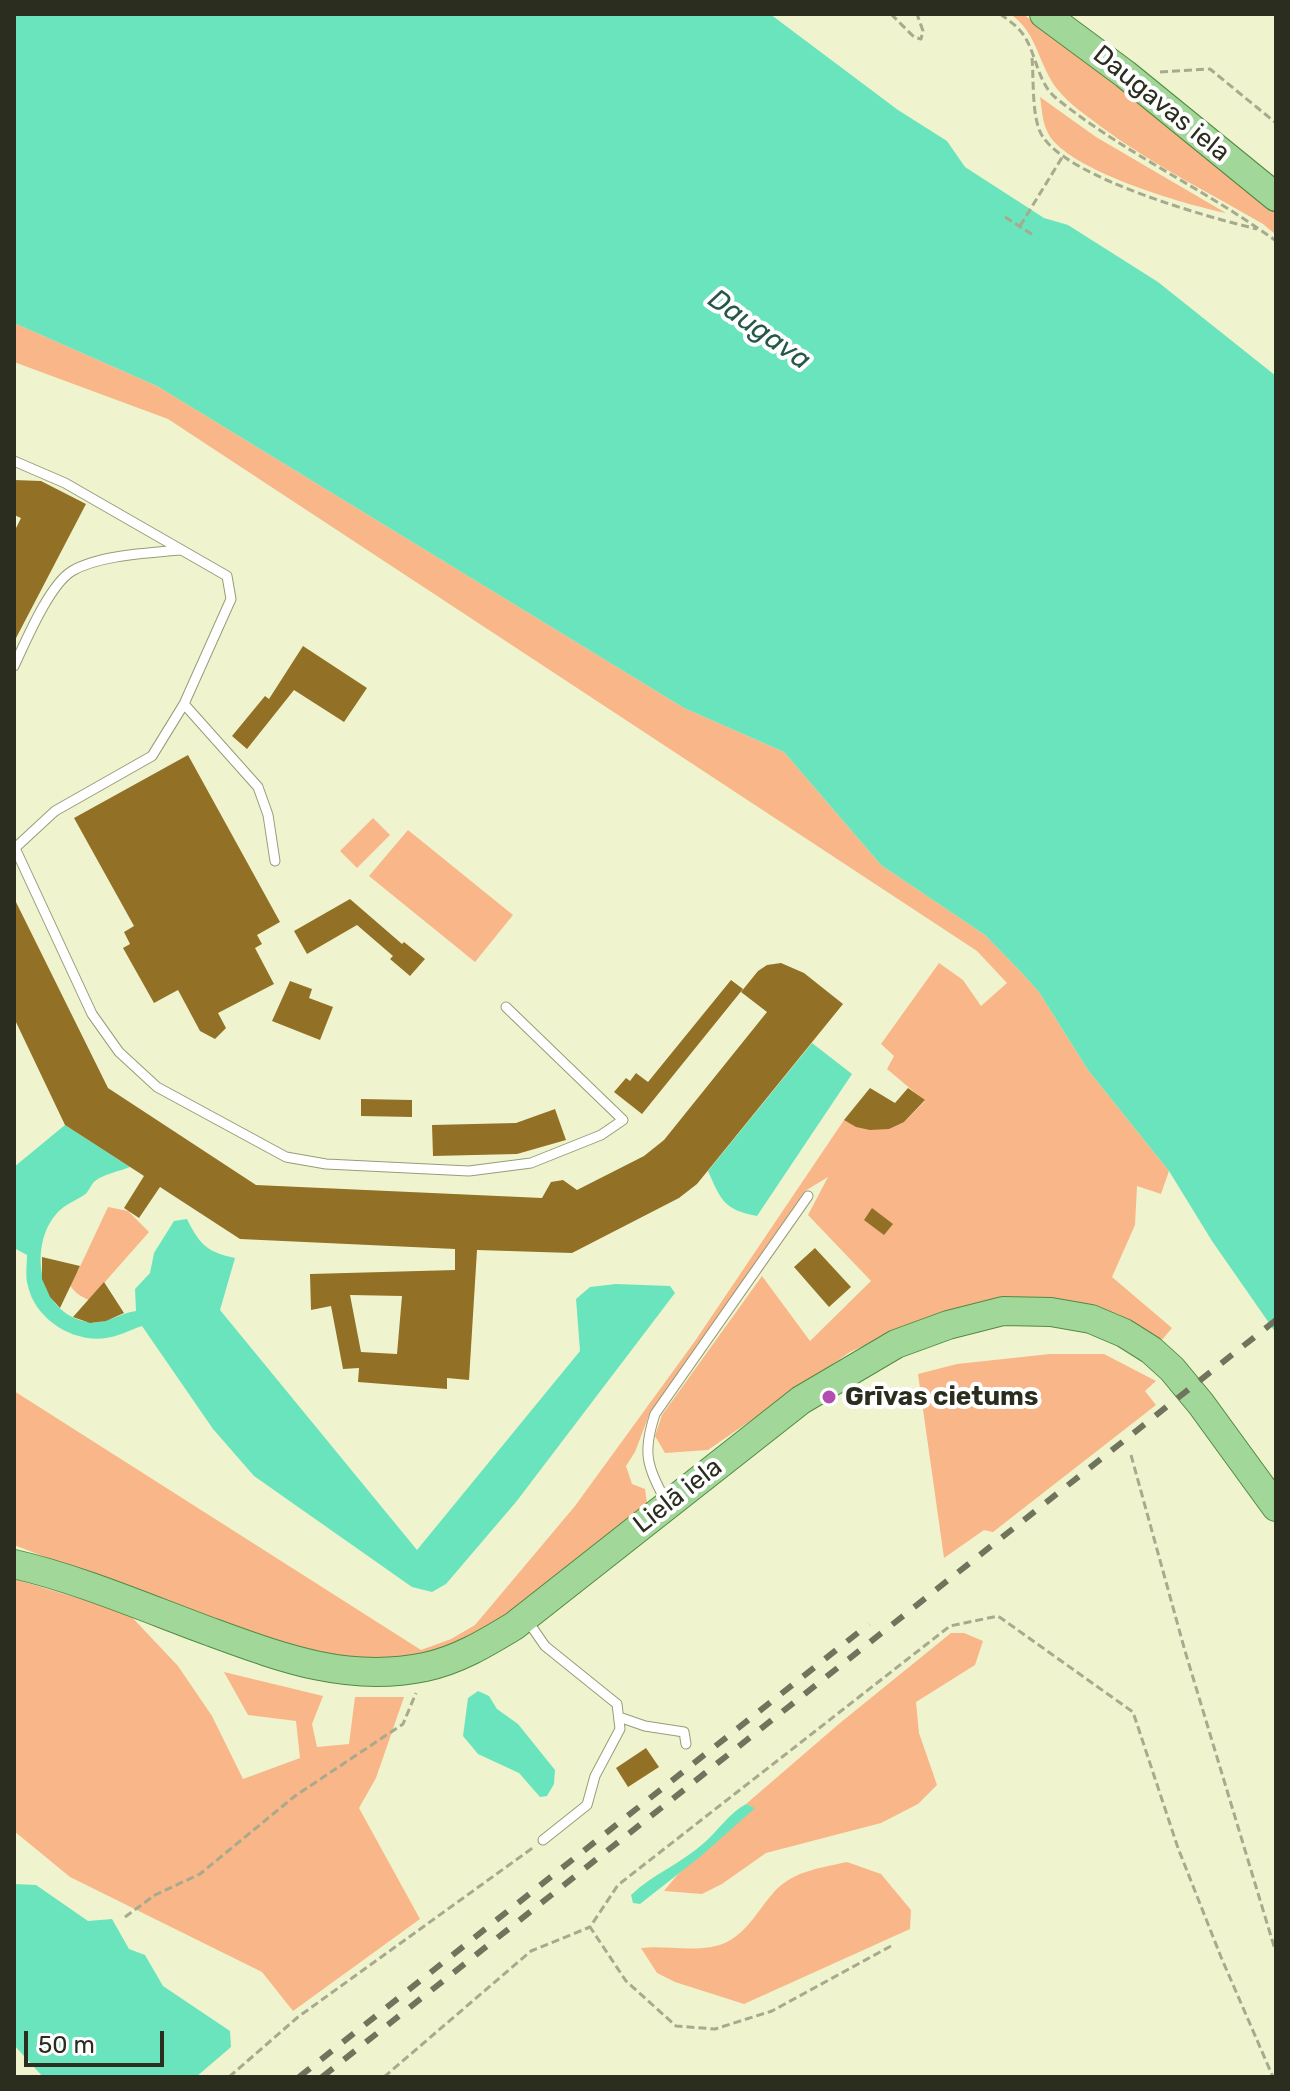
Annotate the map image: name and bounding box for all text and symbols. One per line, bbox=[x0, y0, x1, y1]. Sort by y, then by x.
street label: Daugavas iela bbox=[1086, 39, 1236, 169]
water label: Daugava bbox=[701, 283, 817, 377]
place label: Grīvas cietums bbox=[845, 1381, 1038, 1413]
marker: Grīvas cietums bbox=[820, 1388, 838, 1406]
street label: Lielā iela bbox=[627, 1452, 729, 1540]
scale bar bbox=[28, 2015, 168, 2065]
text: 50 m bbox=[38, 2031, 95, 2059]

